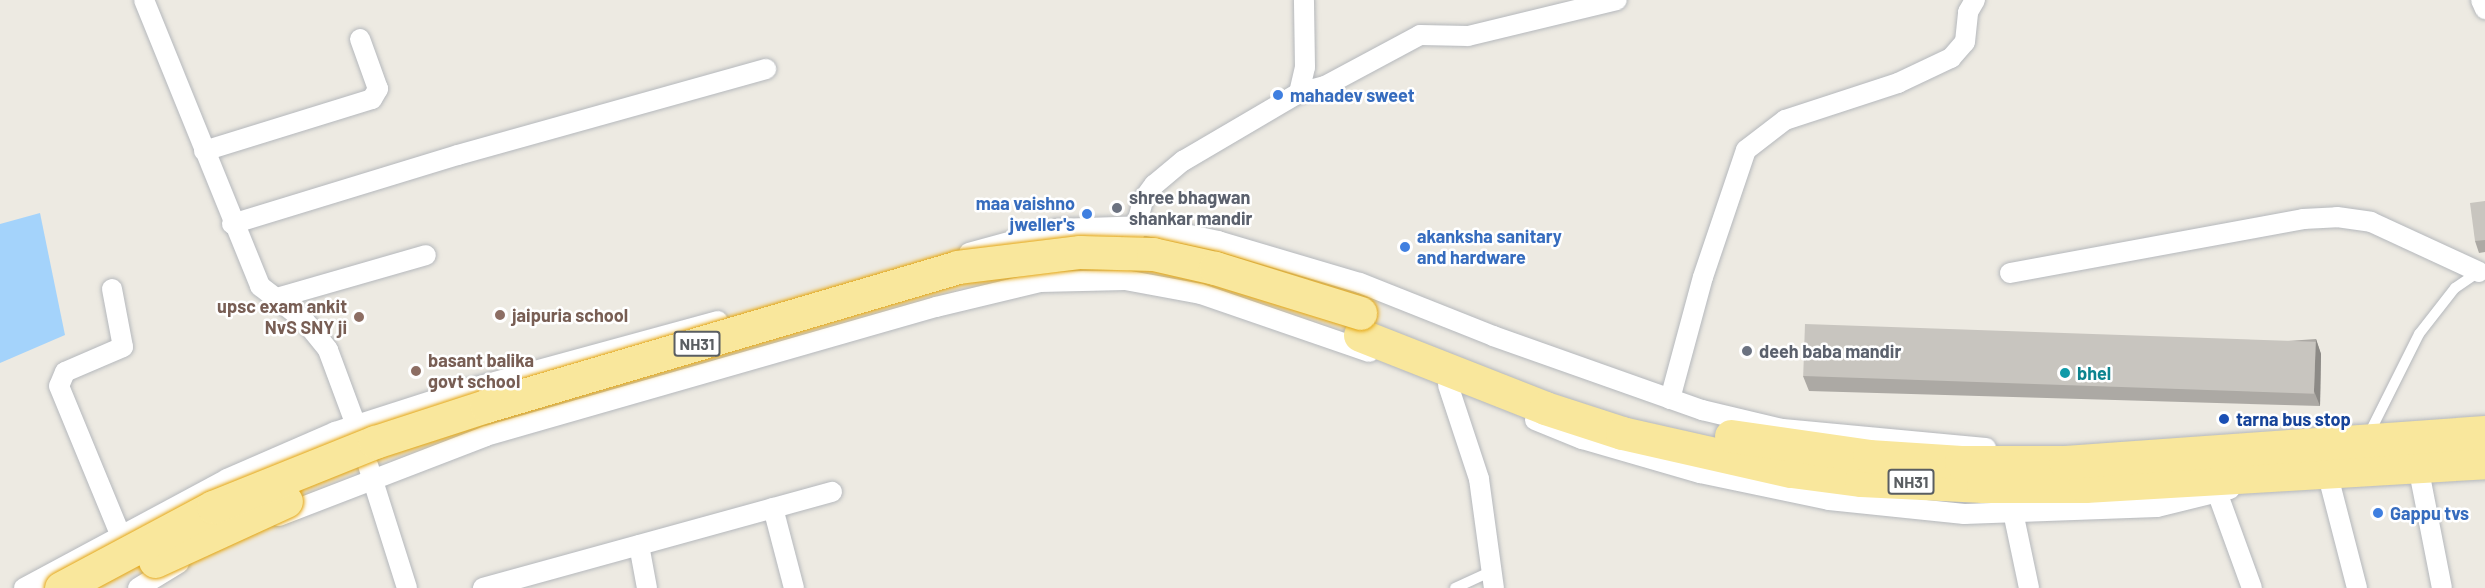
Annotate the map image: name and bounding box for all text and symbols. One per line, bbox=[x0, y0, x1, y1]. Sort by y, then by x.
place label: mahadev sweet bbox=[1290, 84, 1415, 106]
marker: mahadev sweet bbox=[1271, 88, 1285, 102]
place label: shree bhagwan shankar mandir bbox=[1129, 187, 1252, 230]
place label: maa vaishno jweller's bbox=[976, 193, 1075, 236]
marker: shree bhagwan shankar mandir bbox=[1110, 201, 1124, 215]
marker: maa vaishno jweller's bbox=[1080, 207, 1094, 221]
place label: akanksha sanitary and hardware bbox=[1417, 226, 1562, 268]
marker: akanksha sanitary and hardware bbox=[1398, 240, 1412, 254]
place label: upsc exam ankit NvS SNY ji bbox=[217, 296, 347, 338]
place label: jaipuria school bbox=[512, 304, 628, 326]
marker: jaipuria school bbox=[493, 308, 507, 322]
marker: upsc exam ankit NvS SNY ji bbox=[352, 310, 366, 324]
road number: NH31 bbox=[673, 331, 721, 357]
place label: deeh baba mandir bbox=[1759, 340, 1901, 362]
marker: deeh baba mandir bbox=[1740, 344, 1754, 358]
place label: basant balika govt school bbox=[428, 350, 534, 392]
place label: bhel bbox=[2077, 362, 2111, 384]
marker: basant balika govt school bbox=[409, 364, 423, 378]
marker: bhel bbox=[2058, 366, 2072, 380]
place label: tarna bus stop bbox=[2236, 408, 2351, 430]
marker: tarna bus stop bbox=[2217, 412, 2231, 426]
road number: NH31 bbox=[1887, 469, 1935, 495]
place label: Gappu tvs bbox=[2390, 502, 2469, 524]
marker: Gappu tvs bbox=[2371, 506, 2385, 520]

